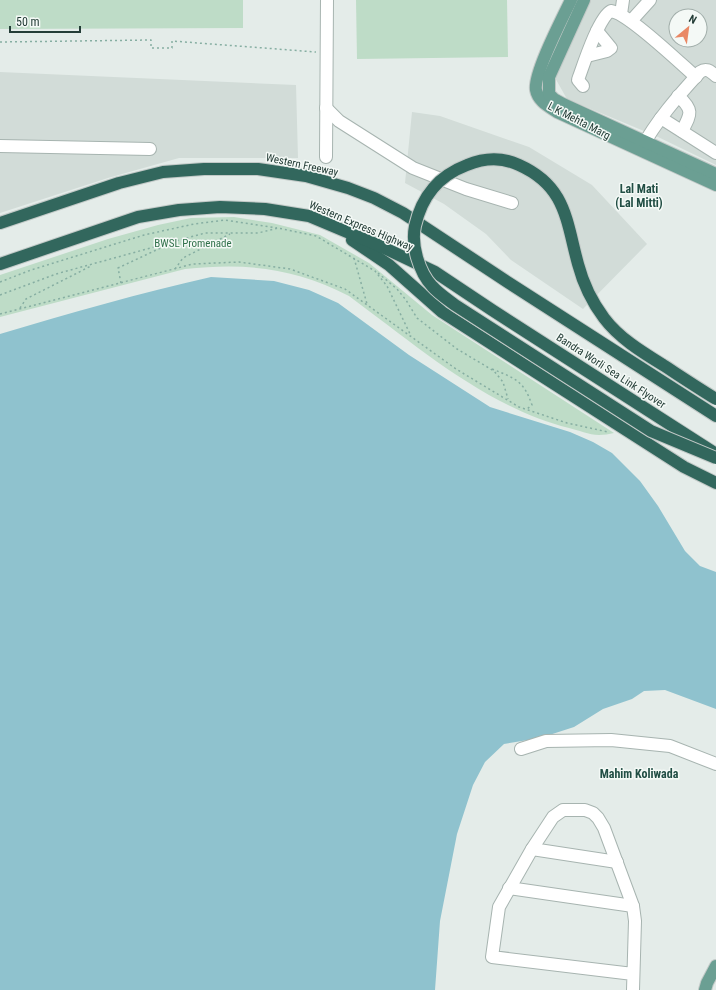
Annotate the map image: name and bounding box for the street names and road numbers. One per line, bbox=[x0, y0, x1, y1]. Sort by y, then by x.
street label: L K Mehta Marg bbox=[546, 100, 612, 142]
street label: Western Freeway bbox=[265, 151, 340, 179]
street label: Western Express Highway bbox=[307, 198, 415, 254]
street label: Bandra Worli Sea Link Flyover bbox=[554, 331, 669, 412]

